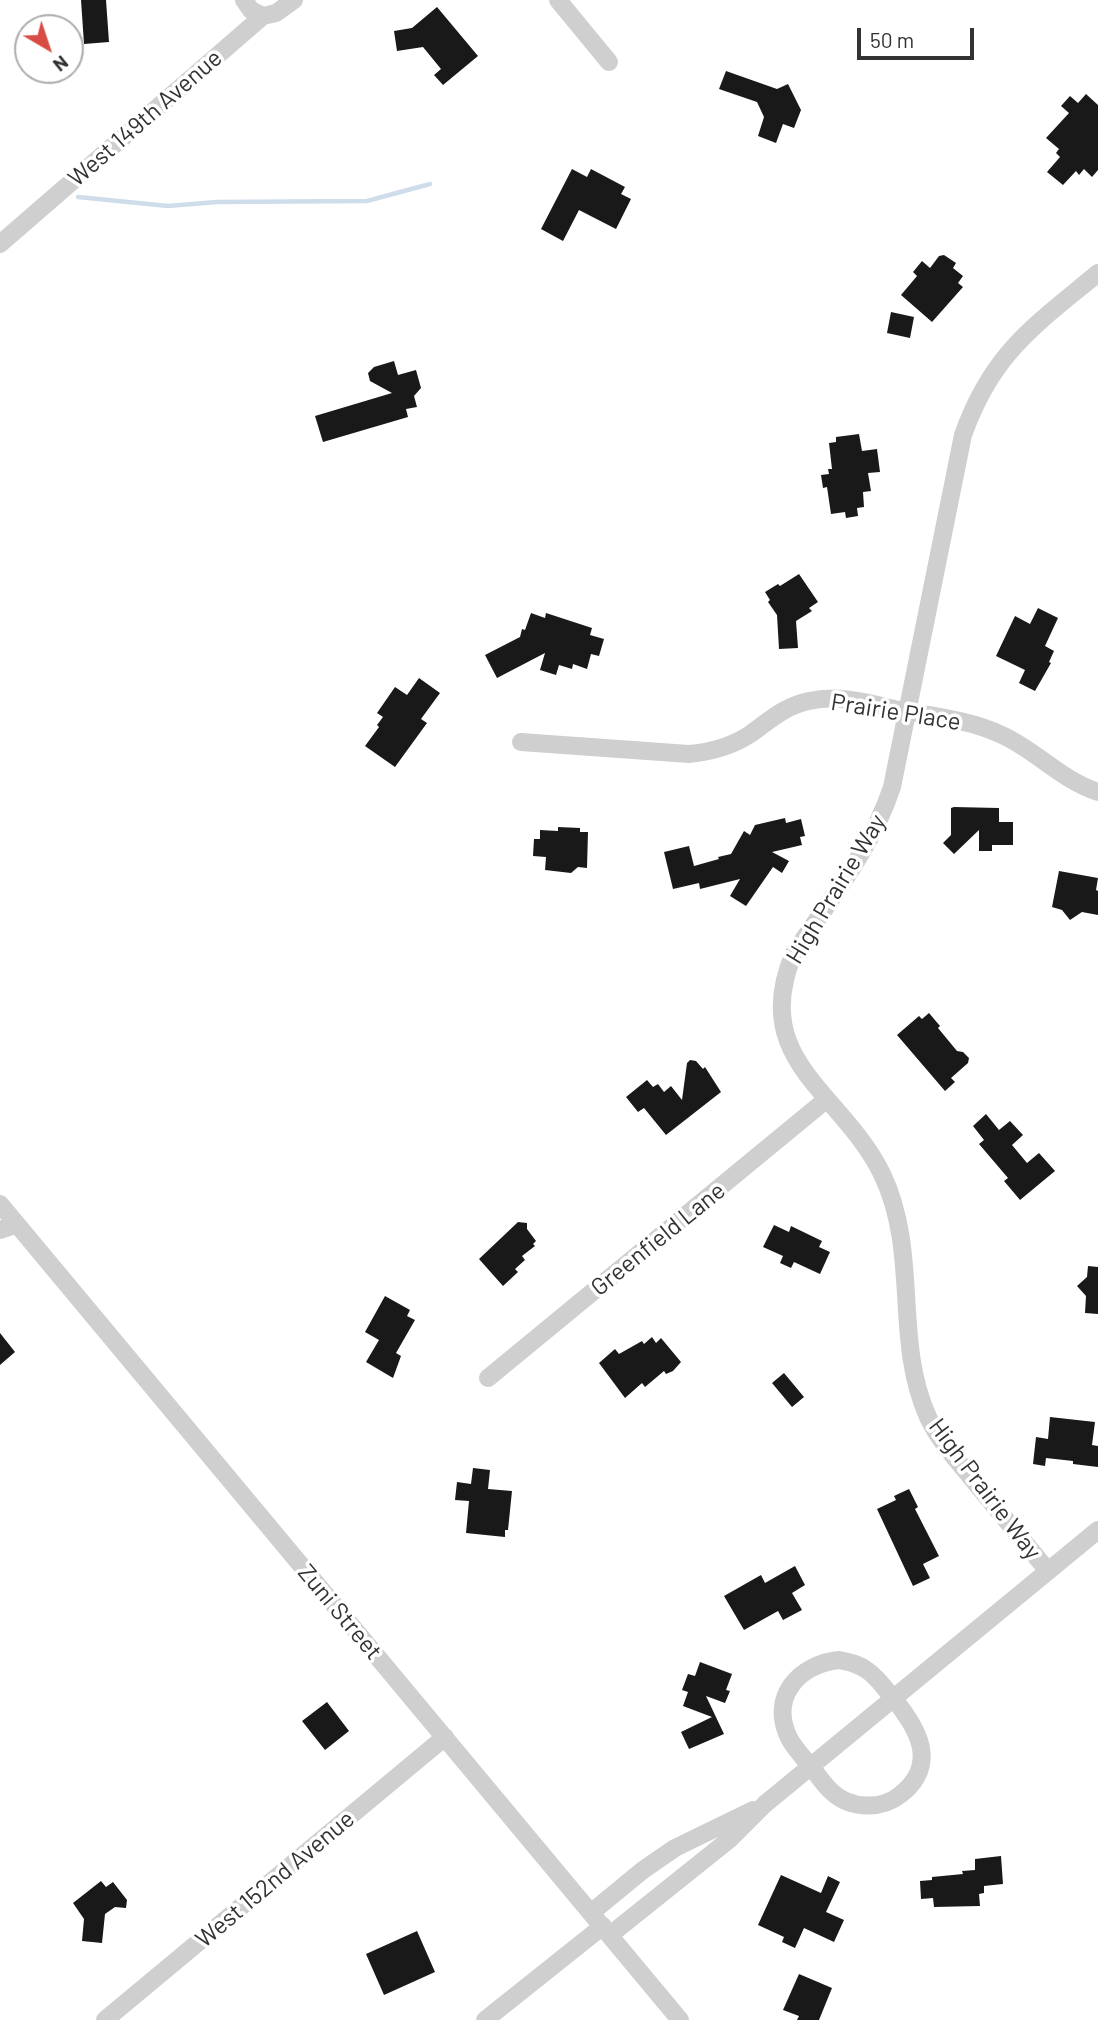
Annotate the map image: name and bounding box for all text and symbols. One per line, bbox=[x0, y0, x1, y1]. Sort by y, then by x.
north arrow bbox=[14, 14, 84, 84]
scale bar bbox=[860, 14, 977, 58]
text: 50 m bbox=[870, 27, 914, 52]
street label: West 149th Avenue bbox=[62, 43, 228, 193]
text: N bbox=[49, 51, 73, 77]
street label: Prairie Place bbox=[829, 688, 963, 736]
street label: High Prairie Way bbox=[780, 809, 892, 969]
street label: Greenfield Lane bbox=[585, 1176, 731, 1302]
street label: High Prairie Way bbox=[923, 1413, 1047, 1565]
street label: Zuni Street bbox=[292, 1559, 388, 1665]
street label: West 152nd Avenue bbox=[190, 1804, 360, 1954]

